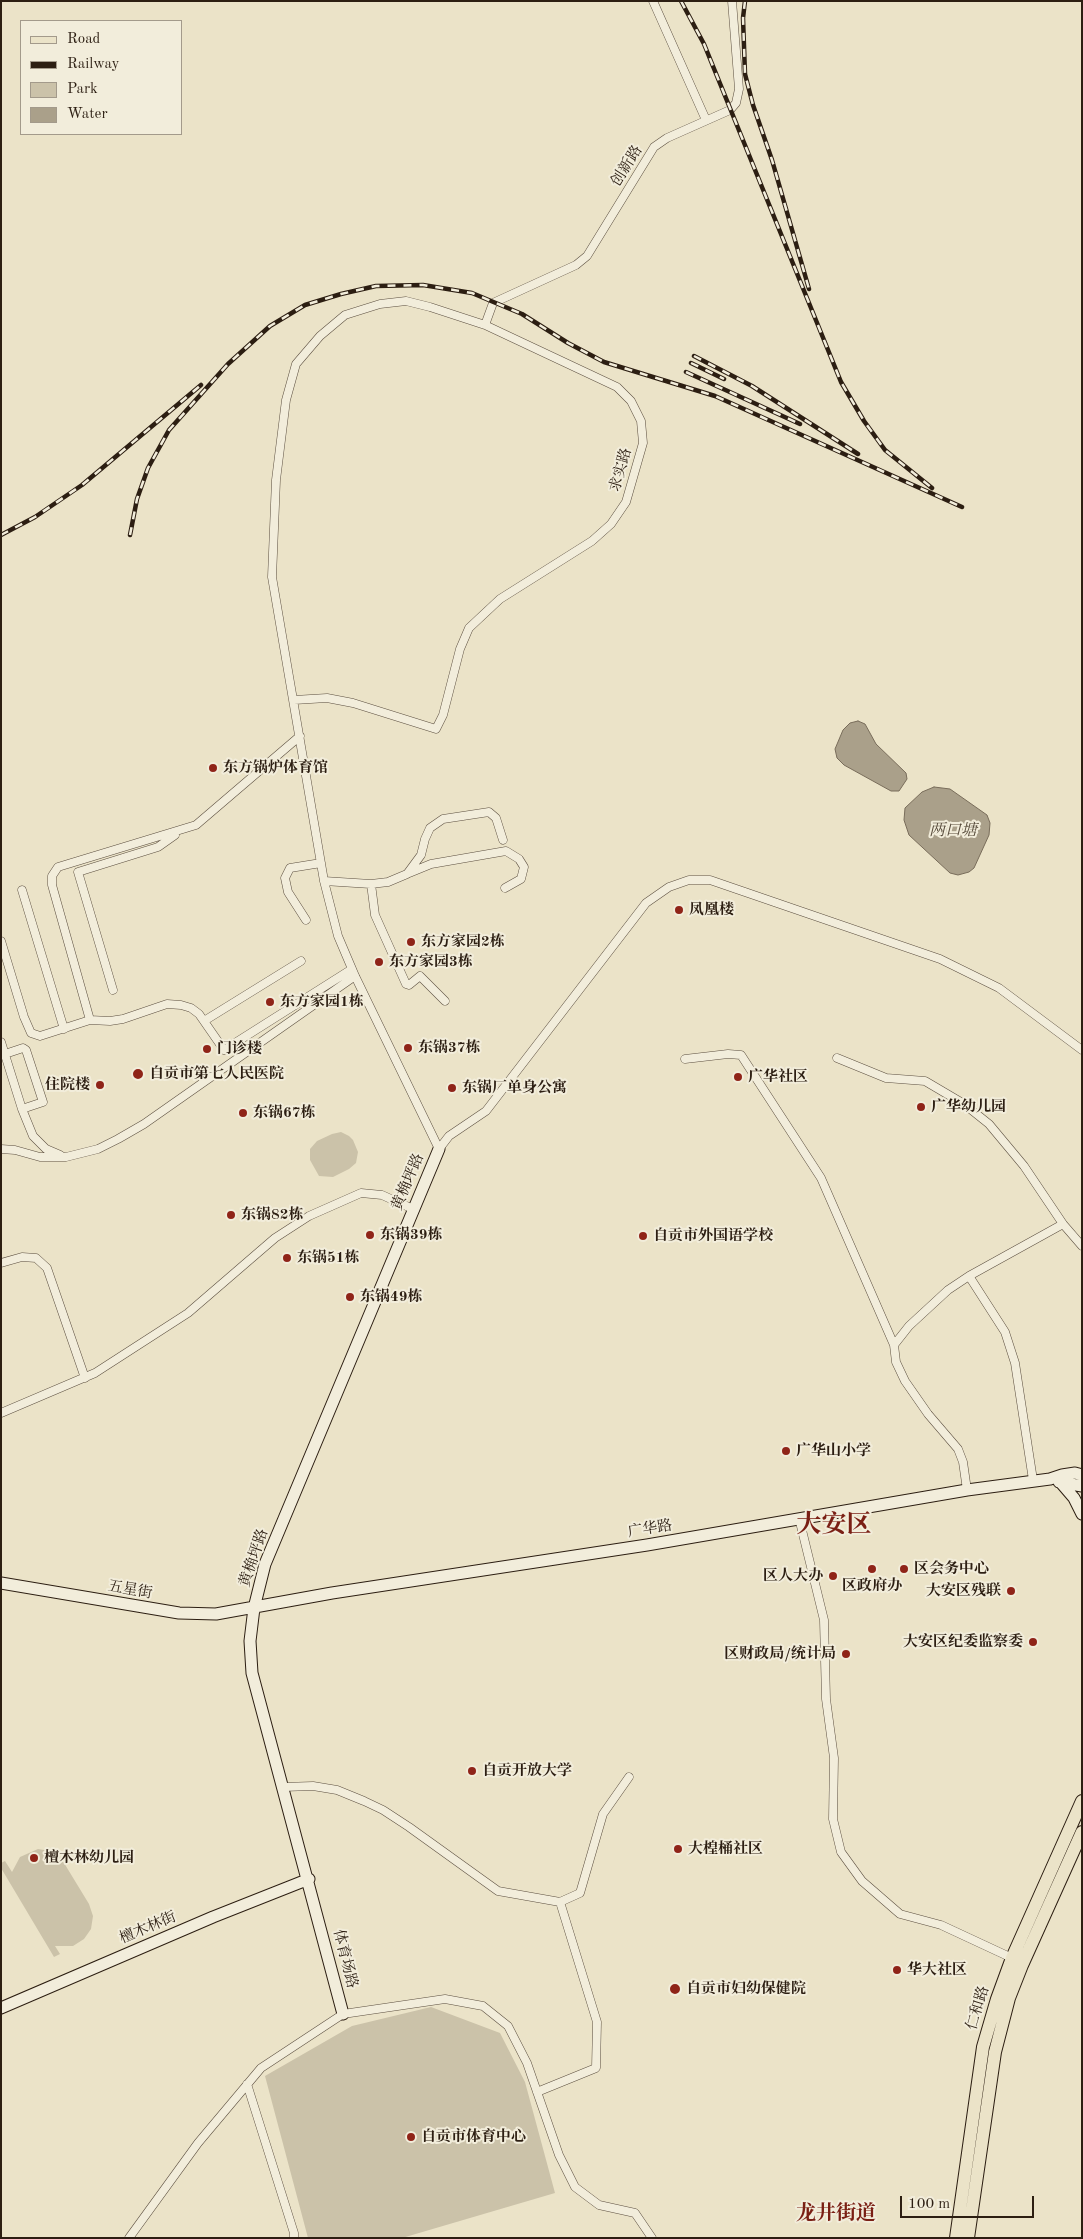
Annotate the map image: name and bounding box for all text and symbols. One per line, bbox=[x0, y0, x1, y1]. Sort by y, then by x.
legend bbox=[20, 20, 182, 135]
text: Road bbox=[67, 32, 100, 47]
text: Railway bbox=[67, 57, 120, 72]
text: Park bbox=[67, 82, 98, 97]
text: Water bbox=[67, 107, 108, 122]
street label: 创新路 bbox=[607, 142, 647, 190]
street label: 求实路 bbox=[606, 446, 636, 494]
place label: 东方锅炉体育馆 bbox=[223, 759, 328, 777]
marker: 东方锅炉体育馆 bbox=[207, 762, 219, 774]
water label: 两口塘 bbox=[929, 821, 977, 841]
place label: 凤凰楼 bbox=[689, 901, 734, 919]
marker: 凤凰楼 bbox=[673, 904, 685, 916]
place label: 东方家园2栋 bbox=[421, 933, 505, 951]
marker: 东方家园2栋 bbox=[405, 936, 417, 948]
place label: 东方家园3栋 bbox=[389, 953, 473, 971]
marker: 东方家园3栋 bbox=[373, 956, 385, 968]
place label: 东方家园1栋 bbox=[280, 993, 364, 1011]
marker: 东方家园1栋 bbox=[264, 996, 276, 1008]
place label: 东锅37栋 bbox=[418, 1039, 480, 1057]
place label: 门诊楼 bbox=[217, 1040, 262, 1058]
marker: 东锅37栋 bbox=[402, 1042, 414, 1054]
marker: 门诊楼 bbox=[201, 1043, 213, 1055]
place label: 自贡市第七人民医院 bbox=[149, 1065, 284, 1083]
marker: 自贡市第七人民医院 bbox=[131, 1067, 145, 1081]
place label: 广华社区 bbox=[748, 1068, 808, 1086]
marker: 广华社区 bbox=[732, 1071, 744, 1083]
place label: 住院楼 bbox=[45, 1076, 90, 1094]
marker: 住院楼 bbox=[94, 1079, 106, 1091]
place label: 东锅厂单身公寓 bbox=[462, 1079, 567, 1097]
marker: 东锅厂单身公寓 bbox=[446, 1082, 458, 1094]
place label: 广华幼儿园 bbox=[931, 1098, 1006, 1116]
marker: 广华幼儿园 bbox=[915, 1101, 927, 1113]
place label: 东锅67栋 bbox=[253, 1104, 315, 1122]
marker: 东锅67栋 bbox=[237, 1107, 249, 1119]
street label: 黄桷坪路 bbox=[388, 1151, 428, 1213]
place label: 东锅82栋 bbox=[241, 1206, 303, 1224]
marker: 东锅82栋 bbox=[225, 1209, 237, 1221]
place label: 东锅39栋 bbox=[380, 1226, 442, 1244]
place label: 自贡市外国语学校 bbox=[653, 1227, 773, 1245]
marker: 东锅39栋 bbox=[364, 1229, 376, 1241]
marker: 自贡市外国语学校 bbox=[637, 1230, 649, 1242]
place label: 东锅51栋 bbox=[297, 1249, 359, 1267]
marker: 东锅51栋 bbox=[281, 1252, 293, 1264]
place label: 东锅49栋 bbox=[360, 1288, 422, 1306]
marker: 东锅49栋 bbox=[344, 1291, 356, 1303]
place label: 广华山小学 bbox=[796, 1442, 871, 1460]
marker: 广华山小学 bbox=[780, 1445, 792, 1457]
district label: 大安区 bbox=[797, 1510, 871, 1540]
street label: 广华路 bbox=[626, 1517, 674, 1541]
street label: 黄桷坪路 bbox=[236, 1527, 272, 1589]
place label: 区会务中心 bbox=[914, 1560, 989, 1578]
marker: 区政府办 bbox=[866, 1563, 878, 1575]
marker: 区会务中心 bbox=[898, 1563, 910, 1575]
place label: 区人大办 bbox=[763, 1567, 823, 1585]
marker: 区人大办 bbox=[827, 1570, 839, 1582]
street label: 五星街 bbox=[106, 1577, 154, 1603]
place label: 区政府办 bbox=[842, 1577, 902, 1595]
place label: 大安区残联 bbox=[926, 1582, 1001, 1600]
marker: 大安区残联 bbox=[1005, 1585, 1017, 1597]
place label: 大安区纪委监察委 bbox=[903, 1633, 1023, 1651]
marker: 大安区纪委监察委 bbox=[1027, 1636, 1039, 1648]
place label: 区财政局/统计局 bbox=[724, 1645, 836, 1663]
marker: 区财政局/统计局 bbox=[840, 1648, 852, 1660]
place label: 自贡开放大学 bbox=[482, 1762, 572, 1780]
marker: 自贡开放大学 bbox=[466, 1765, 478, 1777]
place label: 大楻桶社区 bbox=[688, 1840, 763, 1858]
marker: 大楻桶社区 bbox=[672, 1843, 684, 1855]
place label: 檀木林幼儿园 bbox=[44, 1849, 134, 1867]
marker: 檀木林幼儿园 bbox=[28, 1852, 40, 1864]
street label: 檀木林街 bbox=[117, 1908, 179, 1948]
street label: 体育场路 bbox=[329, 1928, 361, 1990]
place label: 华大社区 bbox=[907, 1961, 967, 1979]
marker: 华大社区 bbox=[891, 1964, 903, 1976]
place label: 自贡市妇幼保健院 bbox=[686, 1980, 806, 1998]
marker: 自贡市妇幼保健院 bbox=[668, 1982, 682, 1996]
street label: 仁和路 bbox=[963, 1984, 993, 2032]
place label: 自贡市体育中心 bbox=[421, 2128, 526, 2146]
marker: 自贡市体育中心 bbox=[405, 2131, 417, 2143]
scale bar bbox=[903, 2186, 1037, 2218]
text: 100 m bbox=[908, 2197, 950, 2212]
district label: 龙井街道 bbox=[796, 2202, 876, 2226]

